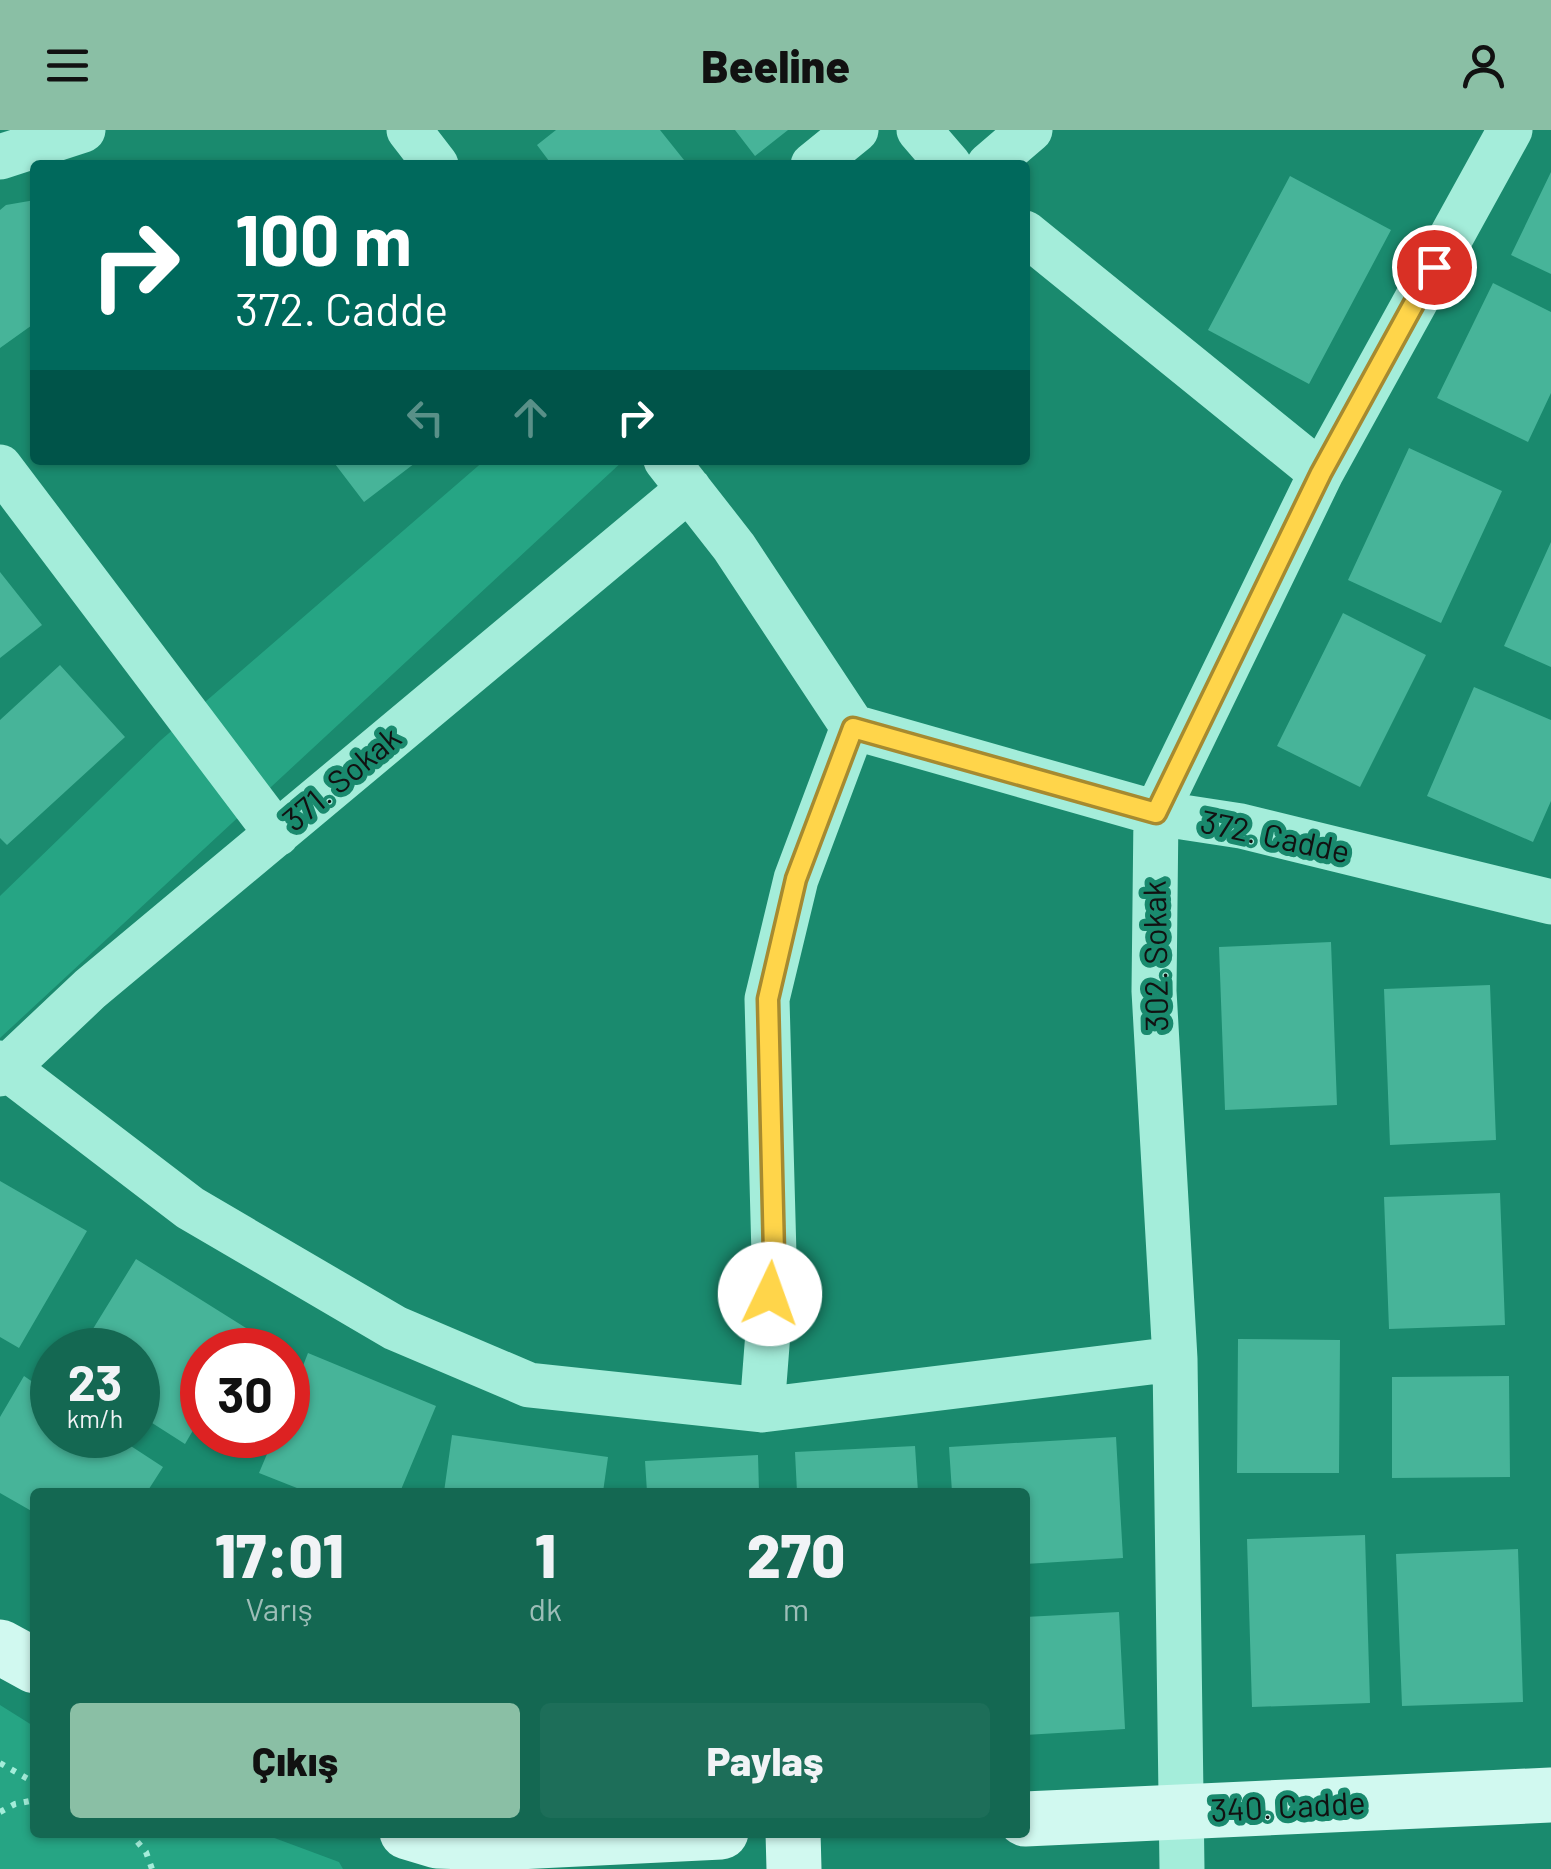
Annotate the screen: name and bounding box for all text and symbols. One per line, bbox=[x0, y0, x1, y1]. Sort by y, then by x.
icon: menu bbox=[40, 38, 95, 93]
text: Beeline bbox=[701, 38, 850, 92]
icon: person bbox=[1456, 38, 1511, 93]
text: 100 m bbox=[235, 196, 412, 280]
icon: right bbox=[70, 200, 200, 330]
pin bbox=[1392, 225, 1477, 310]
icon: arrive bbox=[1407, 240, 1462, 295]
text: 372. Cadde bbox=[235, 281, 448, 335]
icon: left bbox=[398, 390, 453, 445]
icon: ahead bbox=[503, 390, 558, 445]
icon: right bbox=[608, 390, 663, 445]
street label: 371. Sokak bbox=[274, 717, 407, 838]
street label: 372. Cadde bbox=[1197, 801, 1354, 869]
street label: 302. Sokak bbox=[1134, 880, 1174, 1032]
position arrow bbox=[718, 1242, 822, 1346]
speed limit sign: 30 bbox=[180, 1328, 310, 1458]
text: 23 bbox=[68, 1351, 122, 1411]
text: km/h bbox=[67, 1403, 123, 1433]
text: 17:01 bbox=[215, 1518, 344, 1590]
text: 1 bbox=[535, 1518, 556, 1590]
text: 270 bbox=[747, 1518, 845, 1590]
text: Varış bbox=[245, 1589, 313, 1627]
text: dk bbox=[529, 1589, 562, 1627]
text: m bbox=[783, 1589, 809, 1627]
button: Çıkış bbox=[70, 1703, 520, 1818]
button: Paylaş bbox=[540, 1703, 990, 1818]
street label: 340. Cadde bbox=[1209, 1782, 1366, 1828]

